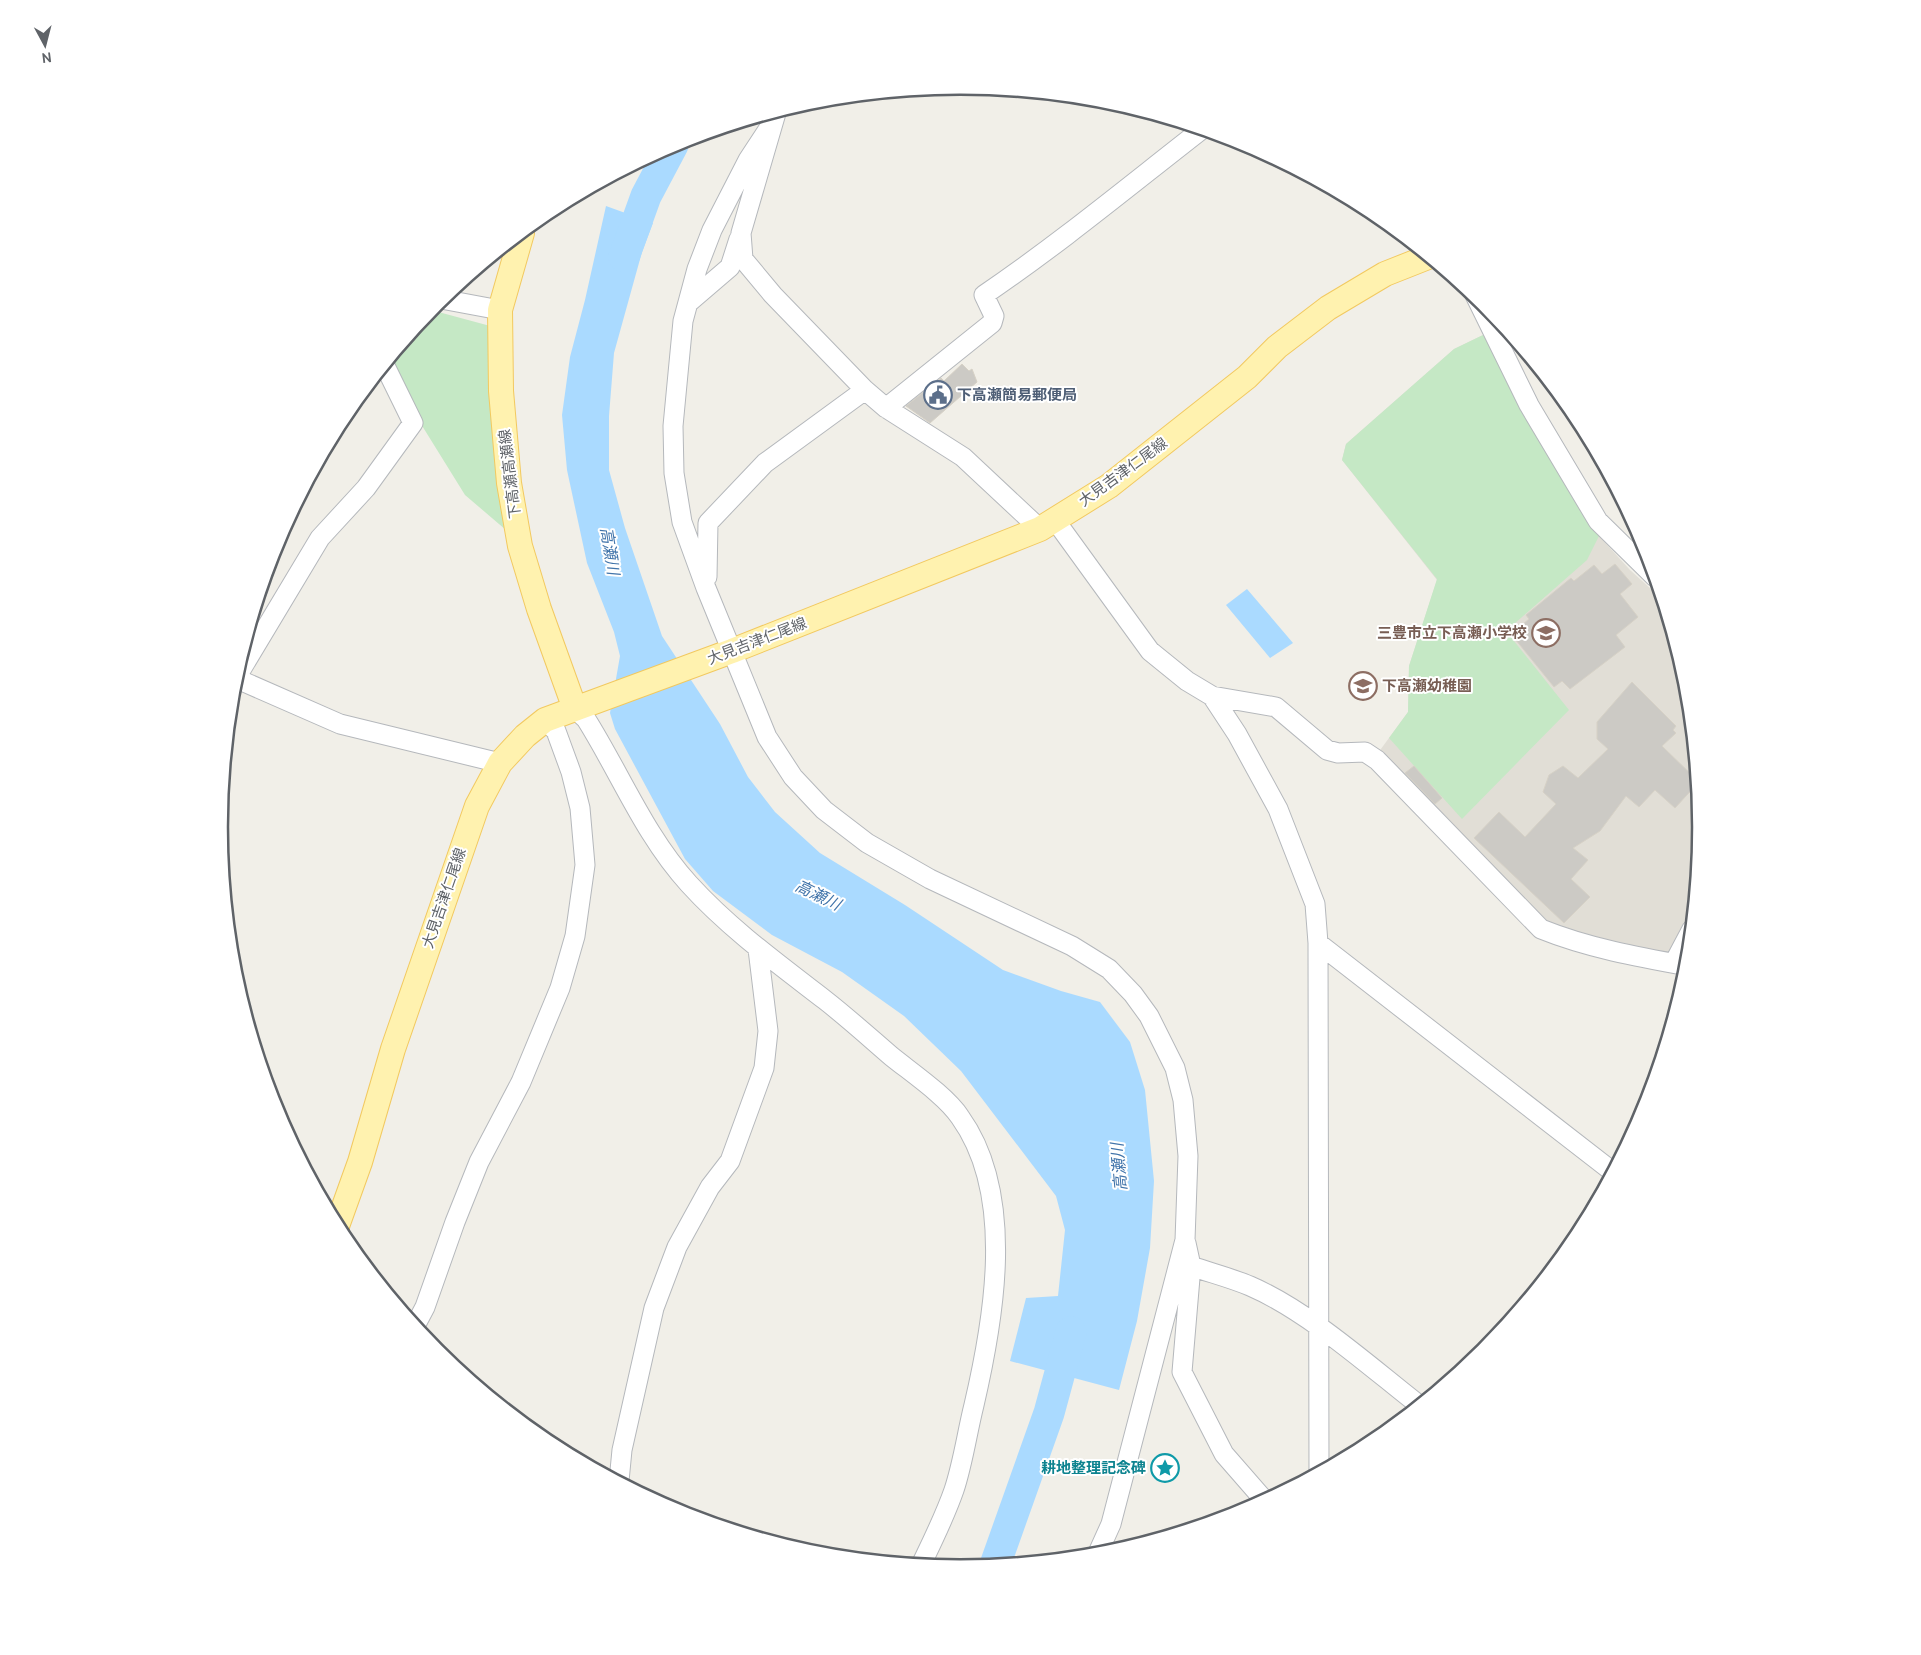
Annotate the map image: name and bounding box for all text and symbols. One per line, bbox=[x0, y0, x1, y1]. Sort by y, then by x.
north arrow bbox=[20, 20, 70, 70]
text: N bbox=[41, 48, 53, 67]
public building icon: 下高瀬簡易郵便局 bbox=[923, 380, 953, 410]
place label: 下高瀬簡易郵便局 bbox=[957, 386, 1077, 404]
street label: 下高瀬高瀬線 bbox=[496, 428, 524, 520]
street label: 大見吉津仁尾線 bbox=[1075, 434, 1171, 510]
water label: 高瀬川 bbox=[597, 526, 623, 578]
street label: 大見吉津仁尾線 bbox=[705, 614, 809, 668]
school or university icon: 三豊市立下高瀬小学校 bbox=[1531, 618, 1561, 648]
place label: 三豊市立下高瀬小学校 bbox=[1377, 624, 1527, 642]
school or university icon: 下高瀬幼稚園 bbox=[1348, 671, 1378, 701]
place label: 下高瀬幼稚園 bbox=[1382, 677, 1472, 695]
street label: 大見吉津仁尾線 bbox=[418, 845, 470, 951]
water label: 高瀬川 bbox=[792, 876, 846, 915]
water label: 高瀬川 bbox=[1107, 1140, 1131, 1192]
place icon: 耕地整理記念碑 bbox=[1150, 1453, 1180, 1483]
place label: 耕地整理記念碑 bbox=[1041, 1459, 1146, 1477]

